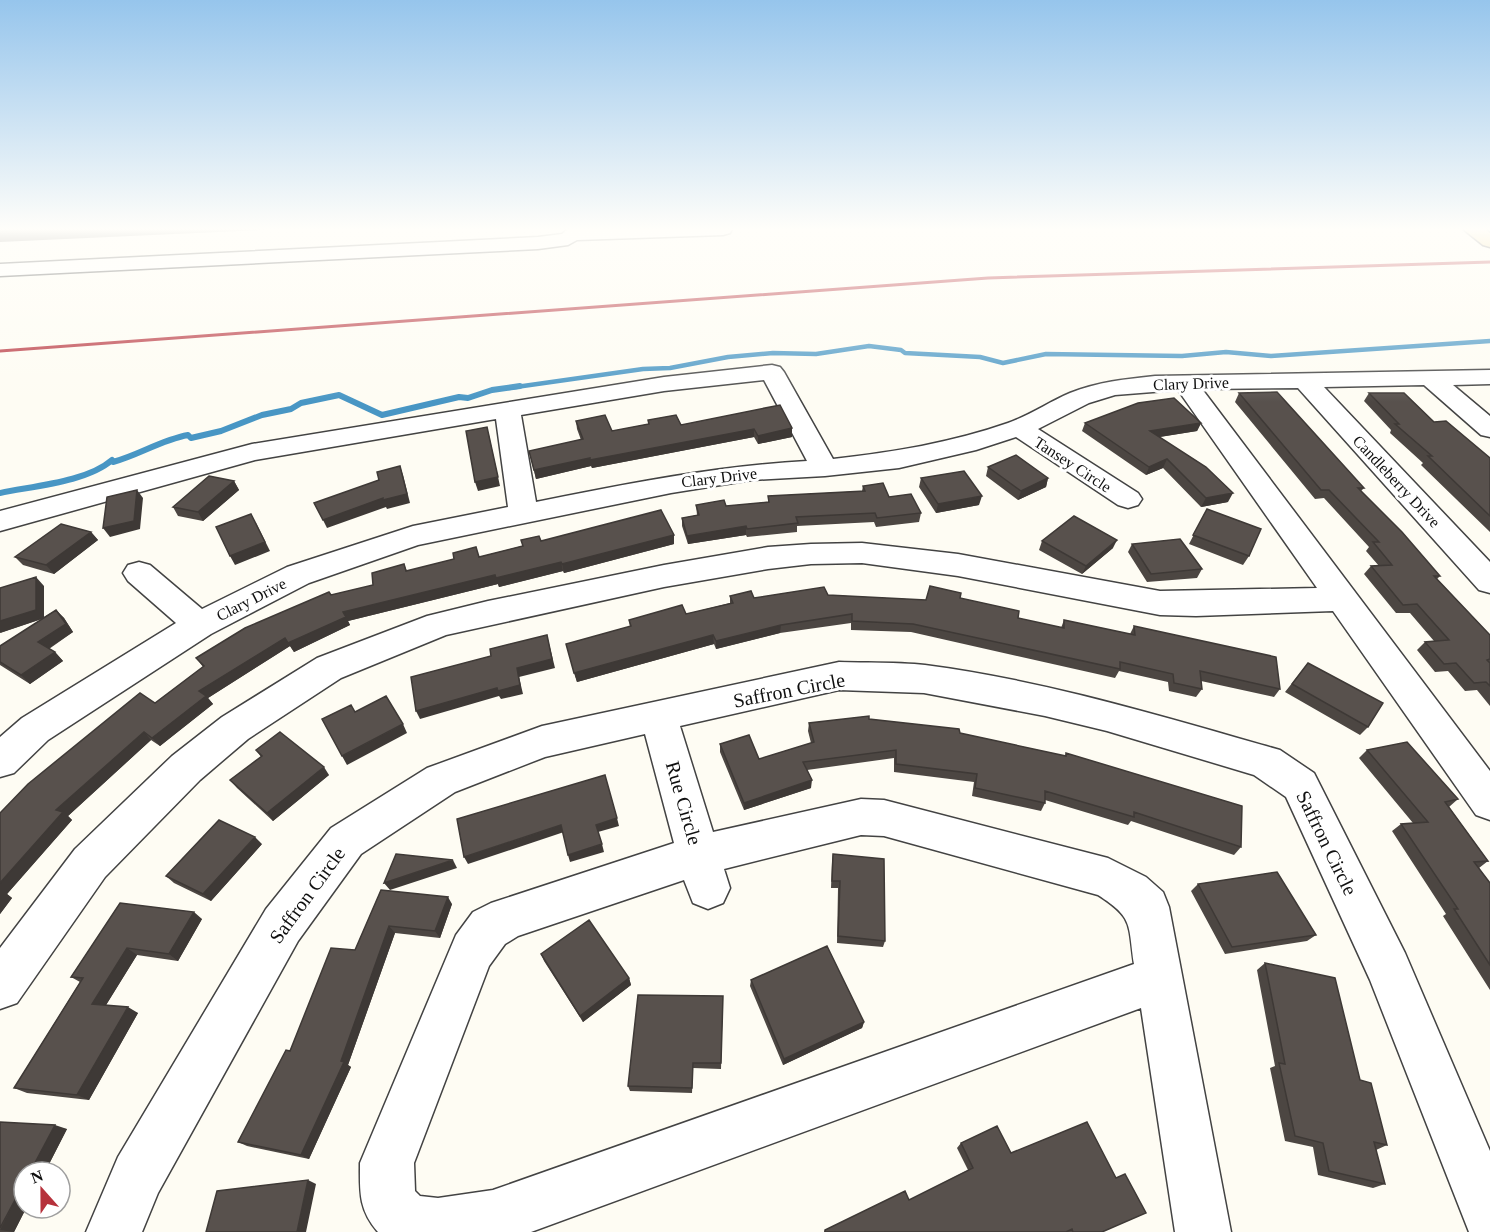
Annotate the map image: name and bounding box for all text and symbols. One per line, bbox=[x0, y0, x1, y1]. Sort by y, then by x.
street label: Clary Drive bbox=[1153, 374, 1229, 394]
street label: Candleberry Drive bbox=[1349, 432, 1444, 532]
street label: Tansey Circle bbox=[1031, 433, 1114, 496]
street label: Clary Drive bbox=[680, 464, 758, 492]
street label: Clary Drive bbox=[214, 575, 289, 625]
street label: Saffron Circle bbox=[731, 668, 847, 712]
street label: Rue Circle bbox=[662, 759, 706, 848]
street label: Saffron Circle bbox=[1292, 787, 1362, 899]
street label: Saffron Circle bbox=[265, 843, 349, 947]
north arrow bbox=[12, 1160, 72, 1220]
text: N bbox=[28, 1166, 46, 1186]

